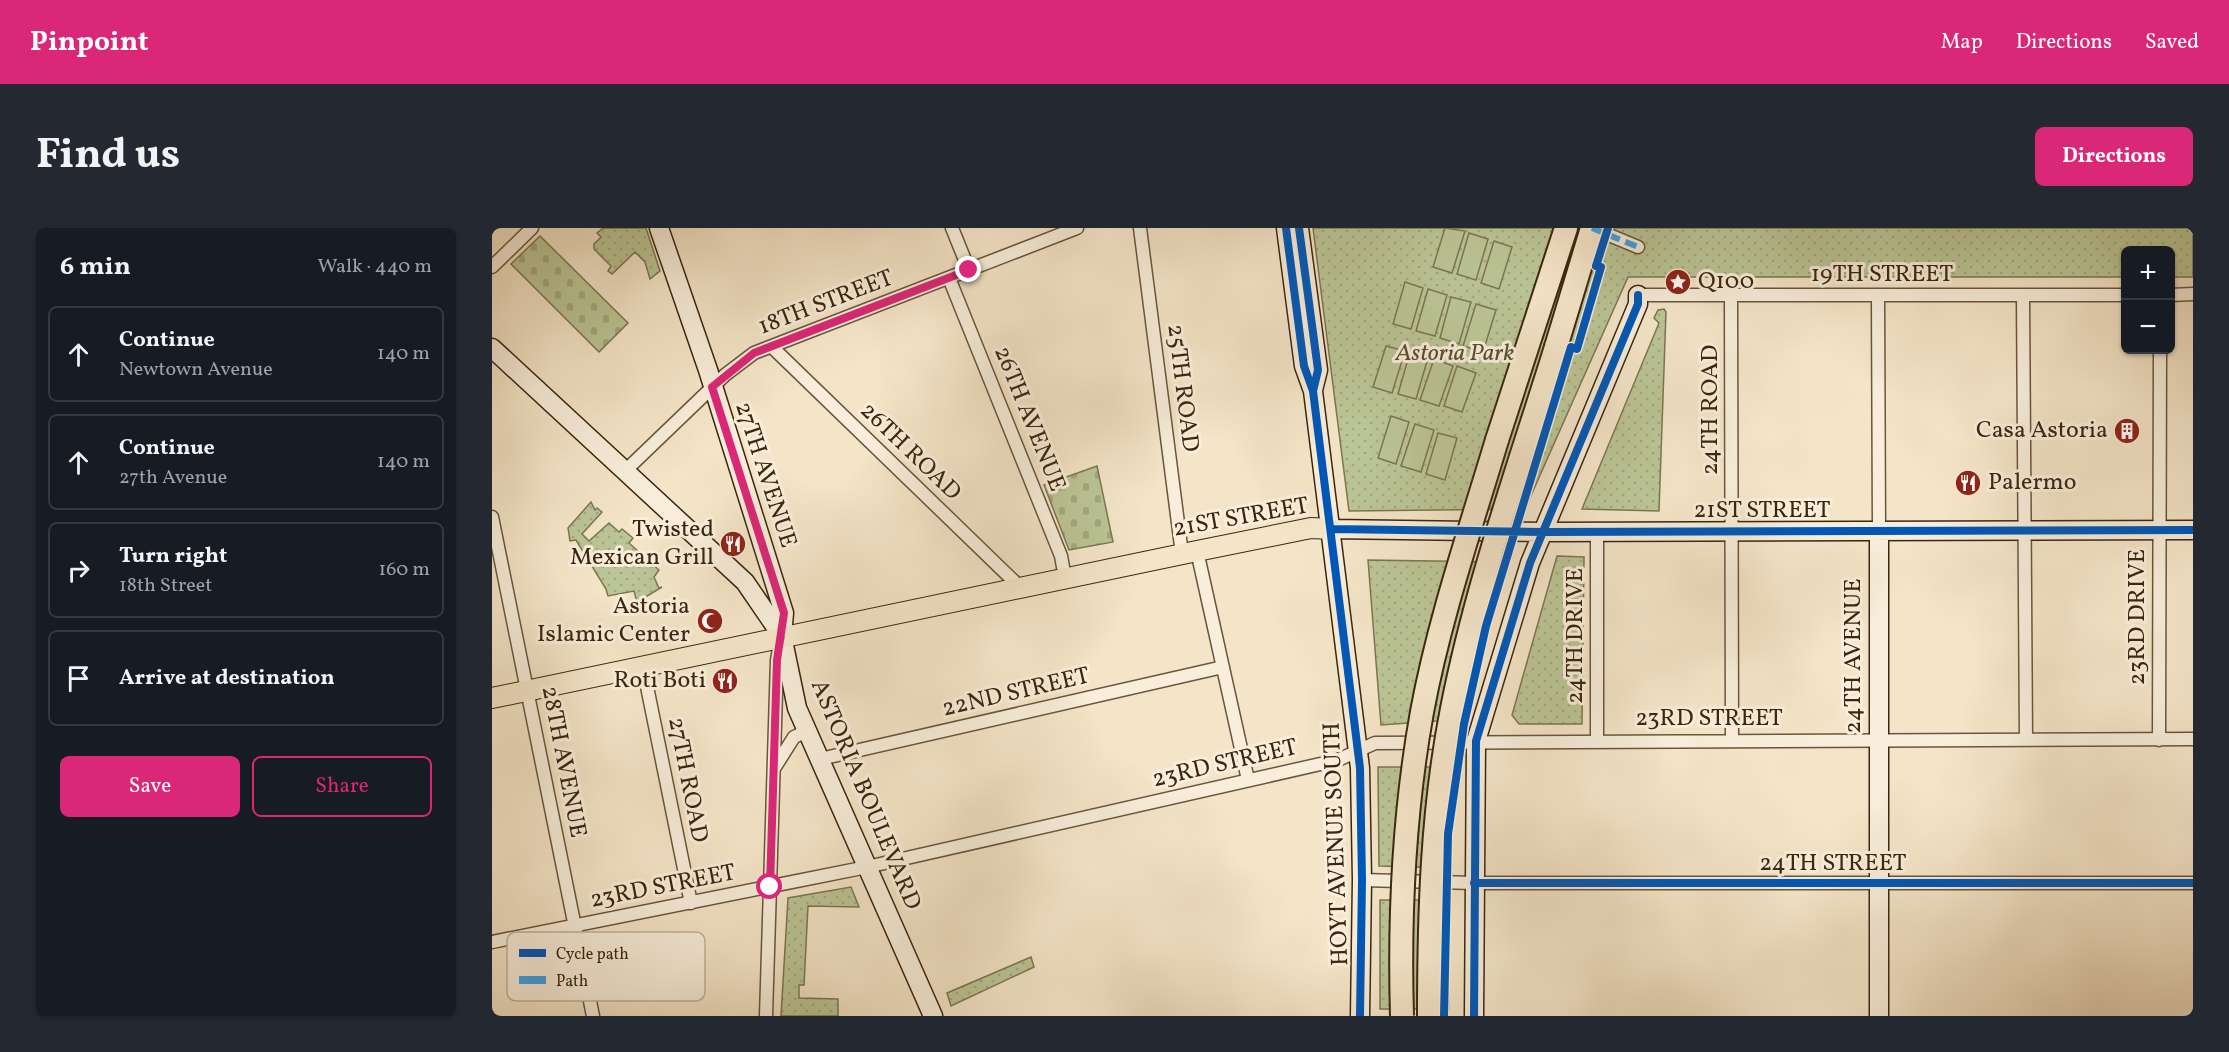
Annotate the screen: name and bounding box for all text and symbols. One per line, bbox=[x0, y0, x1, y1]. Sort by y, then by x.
text: Pinpoint bbox=[30, 23, 148, 62]
text: Map bbox=[1941, 28, 1983, 57]
text: Directions bbox=[2016, 28, 2112, 57]
text: Saved bbox=[2145, 28, 2199, 57]
text: Find us bbox=[36, 127, 180, 186]
button: Directions bbox=[2035, 127, 2193, 186]
map controls bbox=[2121, 246, 2175, 354]
button: + bbox=[2121, 246, 2175, 300]
text: 6 min bbox=[60, 249, 131, 285]
text: Walk · 440 m bbox=[317, 253, 432, 281]
route end bbox=[955, 256, 981, 282]
street label: 19TH STREET bbox=[1811, 258, 1953, 292]
street label: 18TH STREET bbox=[753, 262, 899, 344]
place label: Q100 bbox=[1698, 265, 1754, 299]
place icon: Q100 bbox=[1663, 267, 1693, 297]
button: − bbox=[2121, 300, 2175, 354]
street label: 25TH ROAD bbox=[1157, 322, 1207, 454]
text: Continue bbox=[119, 325, 215, 356]
park label: Astoria Park bbox=[1395, 337, 1514, 371]
icon: ahead bbox=[62, 338, 95, 371]
text: 140 m bbox=[377, 340, 430, 368]
street label: 26TH AVENUE bbox=[984, 341, 1074, 497]
street label: 24TH ROAD bbox=[1694, 345, 1728, 475]
text: Newtown Avenue bbox=[119, 356, 273, 384]
street label: 26TH ROAD bbox=[852, 395, 968, 509]
street label: 27TH AVENUE bbox=[725, 398, 805, 552]
place label: Casa Astoria bbox=[1976, 414, 2108, 448]
building icon: Casa Astoria bbox=[2112, 416, 2142, 446]
text: Continue bbox=[119, 433, 215, 464]
icon: ahead bbox=[62, 446, 95, 479]
text: 140 m bbox=[377, 448, 430, 476]
text: 27th Avenue bbox=[119, 464, 227, 492]
place label: Palermo bbox=[1988, 466, 2077, 500]
restaurant icon: Palermo bbox=[1953, 468, 1983, 498]
street label: 21ST STREET bbox=[1171, 489, 1311, 547]
street label: 21ST STREET bbox=[1693, 494, 1831, 528]
place label: Twisted Mexican Grill bbox=[570, 513, 714, 575]
restaurant icon: Twisted Mexican Grill bbox=[718, 529, 748, 559]
text: Turn right bbox=[119, 541, 227, 572]
street label: 23RD DRIVE bbox=[2121, 549, 2155, 685]
icon: right bbox=[62, 554, 95, 587]
text: 160 m bbox=[378, 556, 430, 584]
street label: 24TH DRIVE bbox=[1559, 568, 1593, 704]
text: 18th Street bbox=[119, 572, 212, 600]
street label: 24TH AVENUE bbox=[1837, 578, 1871, 734]
place label: Astoria Islamic Center bbox=[537, 590, 690, 652]
mosque icon: Astoria Islamic Center bbox=[695, 606, 725, 636]
street label: 22ND STREET bbox=[939, 660, 1093, 726]
icon: arrive bbox=[62, 662, 95, 695]
text: Arrive at destination bbox=[119, 663, 335, 694]
place label: Roti Boti bbox=[613, 664, 706, 698]
restaurant icon: Roti Boti bbox=[710, 666, 740, 696]
street label: ASTORIA BOULEVARD bbox=[801, 675, 929, 915]
street label: 28TH AVENUE bbox=[532, 683, 594, 841]
street label: 23RD STREET bbox=[1635, 702, 1783, 736]
street label: 27TH ROAD bbox=[658, 714, 716, 846]
street label: HOYT AVENUE SOUTH bbox=[1316, 721, 1358, 967]
street label: 23RD STREET bbox=[1149, 731, 1301, 797]
button: Save bbox=[60, 756, 240, 817]
button: Share bbox=[252, 756, 432, 817]
street label: 24TH STREET bbox=[1759, 847, 1907, 881]
street label: 23RD STREET bbox=[587, 856, 739, 918]
route start bbox=[756, 873, 782, 899]
legend bbox=[507, 932, 705, 1001]
text: Cycle path bbox=[556, 944, 629, 966]
text: Path bbox=[556, 971, 588, 993]

